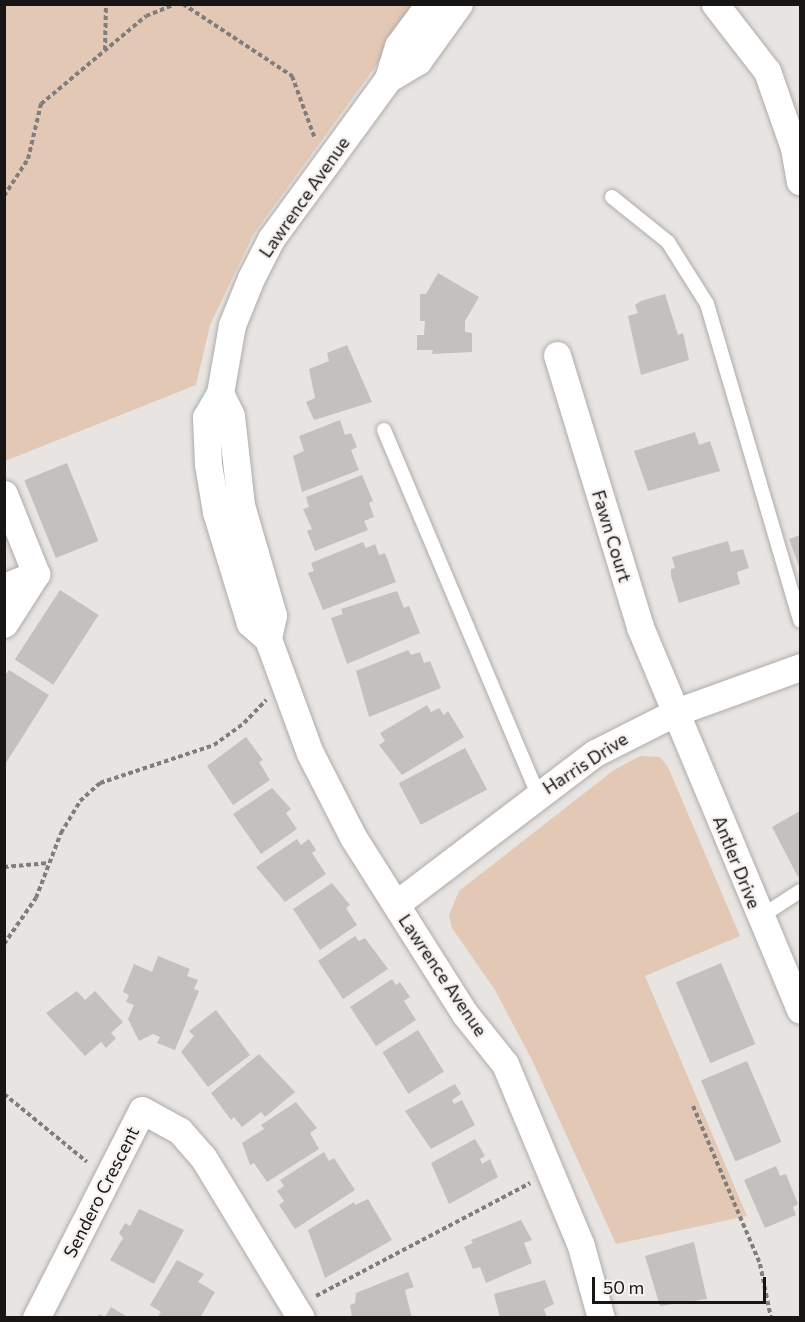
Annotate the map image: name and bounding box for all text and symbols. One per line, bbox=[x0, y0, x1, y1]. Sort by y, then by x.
street label: Lawrence Avenue bbox=[254, 132, 354, 262]
street label: Fawn Court bbox=[588, 487, 636, 585]
street label: Harris Drive bbox=[538, 728, 632, 798]
street label: Antler Drive bbox=[709, 812, 765, 912]
street label: Lawrence Avenue bbox=[394, 910, 492, 1040]
street label: Sendero Crescent bbox=[59, 1123, 143, 1261]
scale bar bbox=[595, 1265, 769, 1303]
text: 50 m bbox=[603, 1276, 644, 1298]

